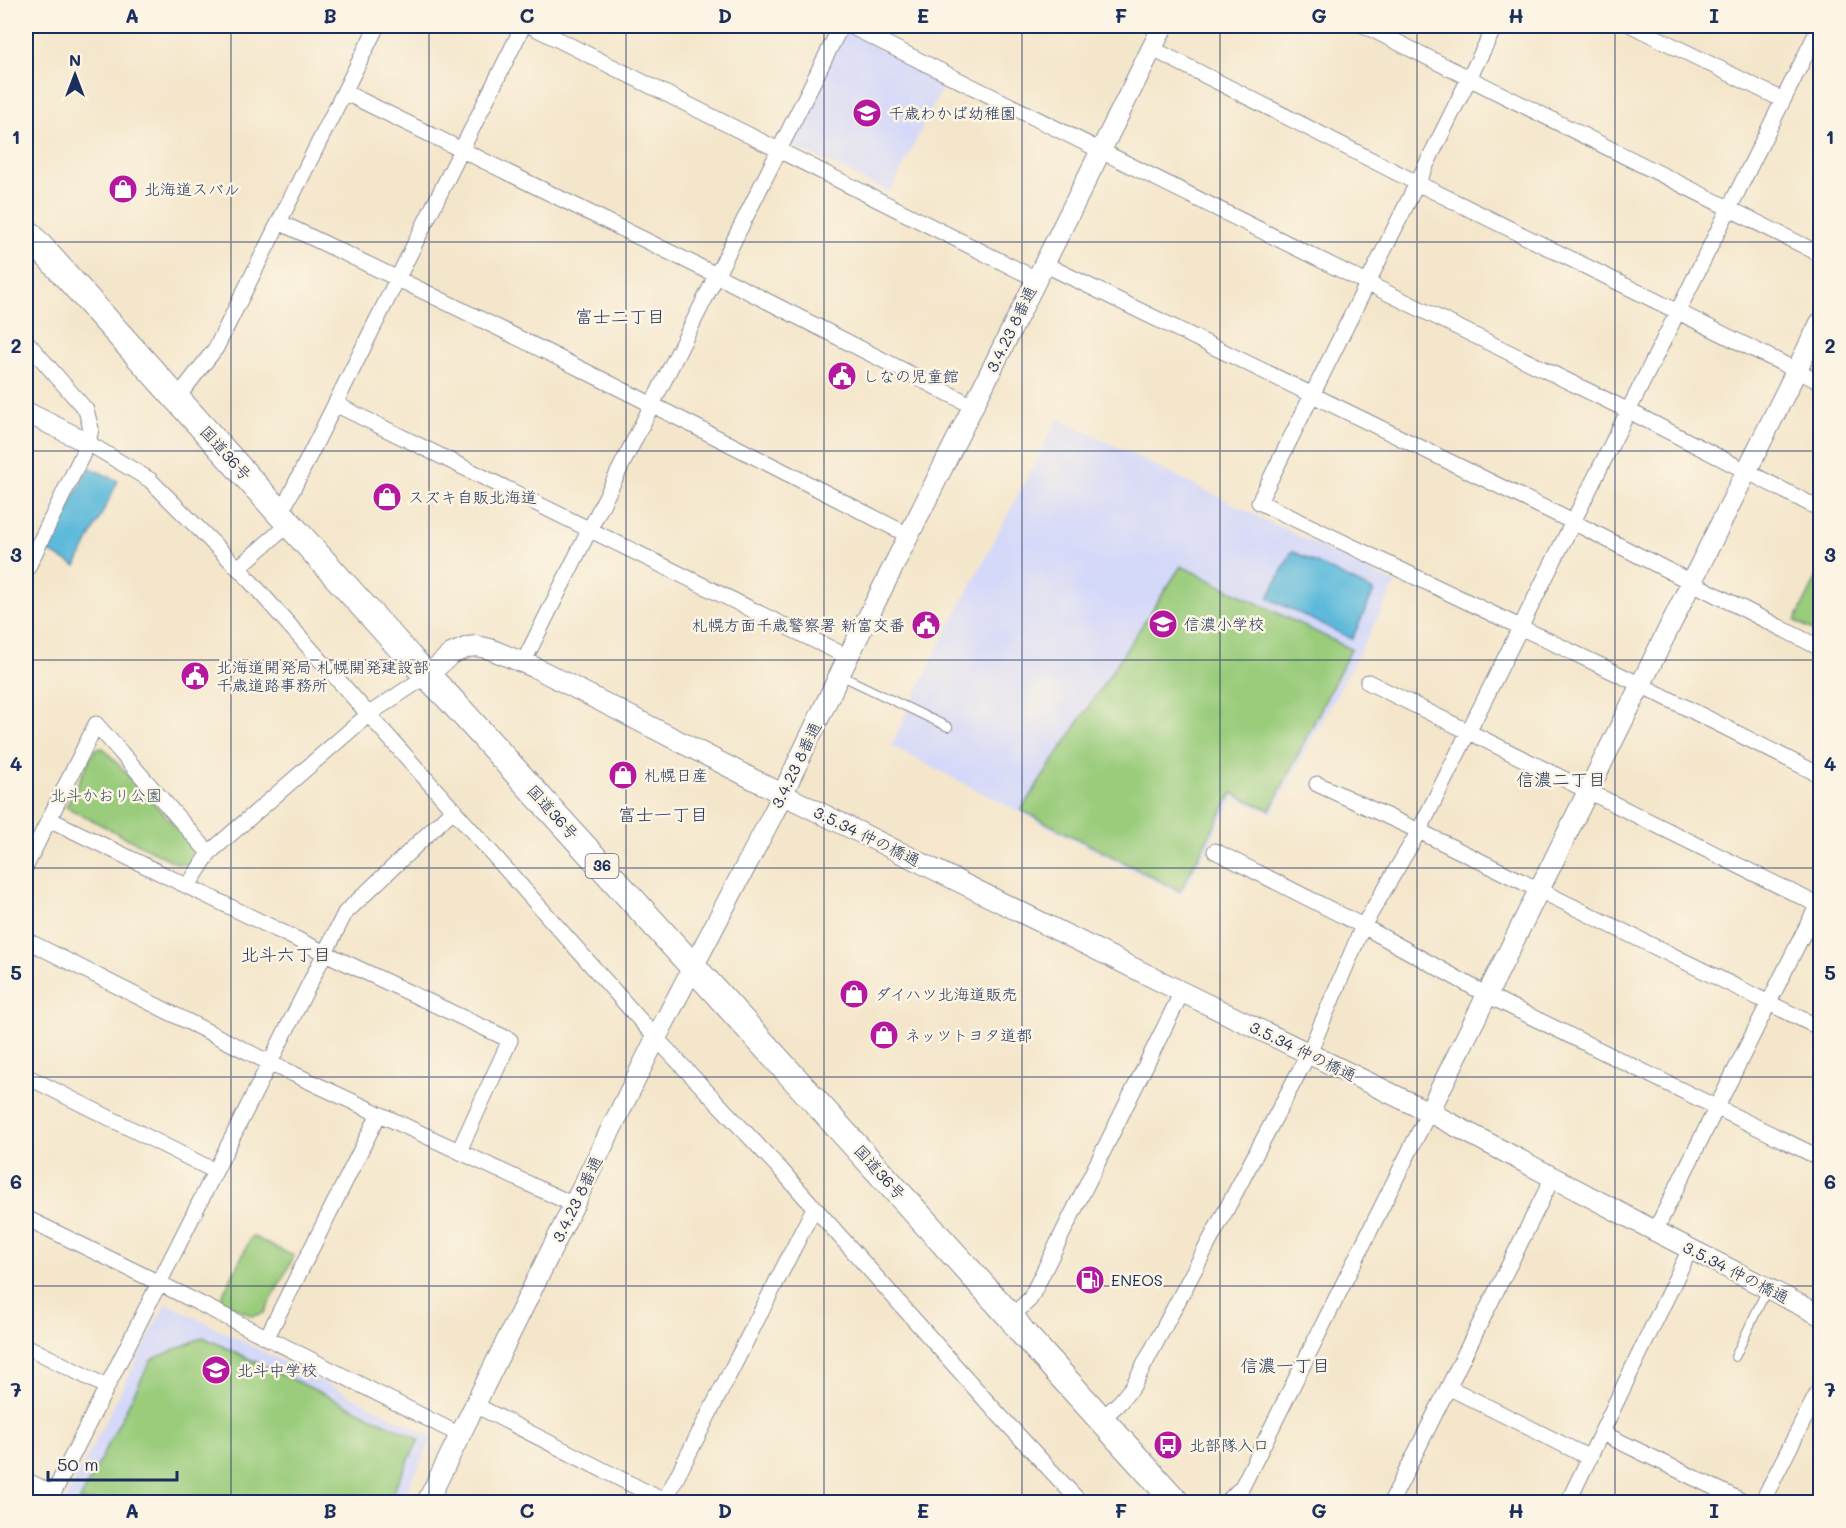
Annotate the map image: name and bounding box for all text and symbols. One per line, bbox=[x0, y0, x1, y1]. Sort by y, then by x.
text: A bbox=[125, 2, 139, 28]
text: B bbox=[323, 2, 337, 28]
text: C bbox=[520, 2, 535, 28]
text: D bbox=[718, 2, 732, 28]
text: E bbox=[917, 2, 929, 28]
text: F bbox=[1115, 2, 1128, 28]
text: G bbox=[1311, 2, 1327, 28]
text: H bbox=[1508, 2, 1524, 28]
text: I bbox=[1709, 2, 1719, 28]
north arrow bbox=[45, 45, 105, 105]
text: N bbox=[69, 49, 81, 70]
school or university icon: 千歳わかば幼稚園 bbox=[851, 97, 883, 129]
place label: 千歳わかば幼稚園 bbox=[888, 102, 1016, 123]
text: 1 bbox=[12, 123, 20, 149]
text: 1 bbox=[1826, 123, 1834, 149]
shop icon: 北海道スバル bbox=[107, 173, 139, 205]
place label: 北海道スバル bbox=[144, 178, 240, 199]
street label: 3.4.23 8番通 bbox=[981, 282, 1040, 375]
district label: 富士二丁目 bbox=[575, 304, 665, 328]
text: 2 bbox=[10, 332, 22, 358]
text: 2 bbox=[1824, 332, 1836, 358]
public building icon: しなの児童館 bbox=[826, 360, 858, 392]
place label: しなの児童館 bbox=[863, 365, 959, 386]
street label: 国道36号 bbox=[196, 421, 257, 485]
shop icon: スズキ自販北海道 bbox=[371, 481, 403, 513]
place label: スズキ自販北海道 bbox=[408, 486, 537, 507]
text: 3 bbox=[10, 541, 22, 567]
text: 3 bbox=[1824, 541, 1836, 567]
school or university icon: 信濃小学校 bbox=[1147, 608, 1179, 640]
public building icon: 札幌方面千歳警察署 新富交番 bbox=[910, 609, 942, 641]
place label: 信濃小学校 bbox=[1184, 613, 1264, 634]
place label: 札幌方面千歳警察署 新富交番 bbox=[692, 614, 905, 635]
place label: 北海道開発局 札幌開発建設部 千歳道路事務所 bbox=[216, 656, 429, 695]
public building icon: 北海道開発局 札幌開発建設部 千歳道路事務所 bbox=[179, 660, 211, 692]
street label: 3.4.23 8番通 bbox=[766, 718, 825, 811]
text: 4 bbox=[10, 750, 23, 776]
text: 4 bbox=[1824, 750, 1837, 776]
shop icon: 札幌日産 bbox=[607, 759, 639, 791]
place label: 札幌日産 bbox=[644, 764, 708, 785]
district label: 信濃二丁目 bbox=[1516, 767, 1606, 791]
street label: 国道36号 bbox=[523, 780, 584, 844]
park label: 北斗かおり公園 bbox=[50, 784, 162, 805]
street label: 3.5.34 仲の橋通 bbox=[810, 801, 924, 870]
district label: 富士一丁目 bbox=[618, 802, 708, 826]
road number: 36 bbox=[586, 854, 618, 878]
district label: 北斗六丁目 bbox=[241, 942, 331, 966]
text: 5 bbox=[10, 959, 22, 985]
text: 5 bbox=[1824, 959, 1836, 985]
shop icon: ダイハツ北海道販売 bbox=[838, 978, 870, 1010]
place label: ダイハツ北海道販売 bbox=[875, 983, 1017, 1004]
street label: 3.5.34 仲の橋通 bbox=[1246, 1016, 1360, 1085]
shop icon: ネッツトヨタ道都 bbox=[868, 1019, 900, 1051]
place label: ネッツトヨタ道都 bbox=[905, 1024, 1032, 1045]
street label: 国道36号 bbox=[850, 1140, 911, 1204]
street label: 3.4.23 8番通 bbox=[547, 1152, 606, 1245]
text: 6 bbox=[10, 1168, 22, 1194]
text: 6 bbox=[1824, 1168, 1836, 1194]
street label: 3.5.34 仲の橋通 bbox=[1680, 1236, 1793, 1307]
fuel station icon: ENEOS bbox=[1074, 1264, 1106, 1296]
place label: ENEOS bbox=[1111, 1269, 1163, 1290]
district label: 信濃一丁目 bbox=[1240, 1353, 1330, 1377]
school or university icon: 北斗中学校 bbox=[200, 1354, 232, 1386]
place label: 北斗中学校 bbox=[237, 1359, 317, 1380]
text: 7 bbox=[10, 1376, 22, 1402]
text: 7 bbox=[1824, 1376, 1836, 1402]
bus stop icon: 北部隊入口 bbox=[1152, 1429, 1184, 1461]
place label: 北部隊入口 bbox=[1189, 1434, 1269, 1455]
scale bar bbox=[48, 1444, 177, 1482]
text: 50 m bbox=[57, 1452, 99, 1476]
text: A bbox=[125, 1497, 139, 1523]
text: B bbox=[323, 1497, 337, 1523]
text: C bbox=[520, 1497, 535, 1523]
text: D bbox=[718, 1497, 732, 1523]
text: E bbox=[917, 1497, 929, 1523]
text: F bbox=[1115, 1497, 1128, 1523]
text: G bbox=[1311, 1497, 1327, 1523]
text: H bbox=[1508, 1497, 1524, 1523]
text: I bbox=[1709, 1497, 1719, 1523]

